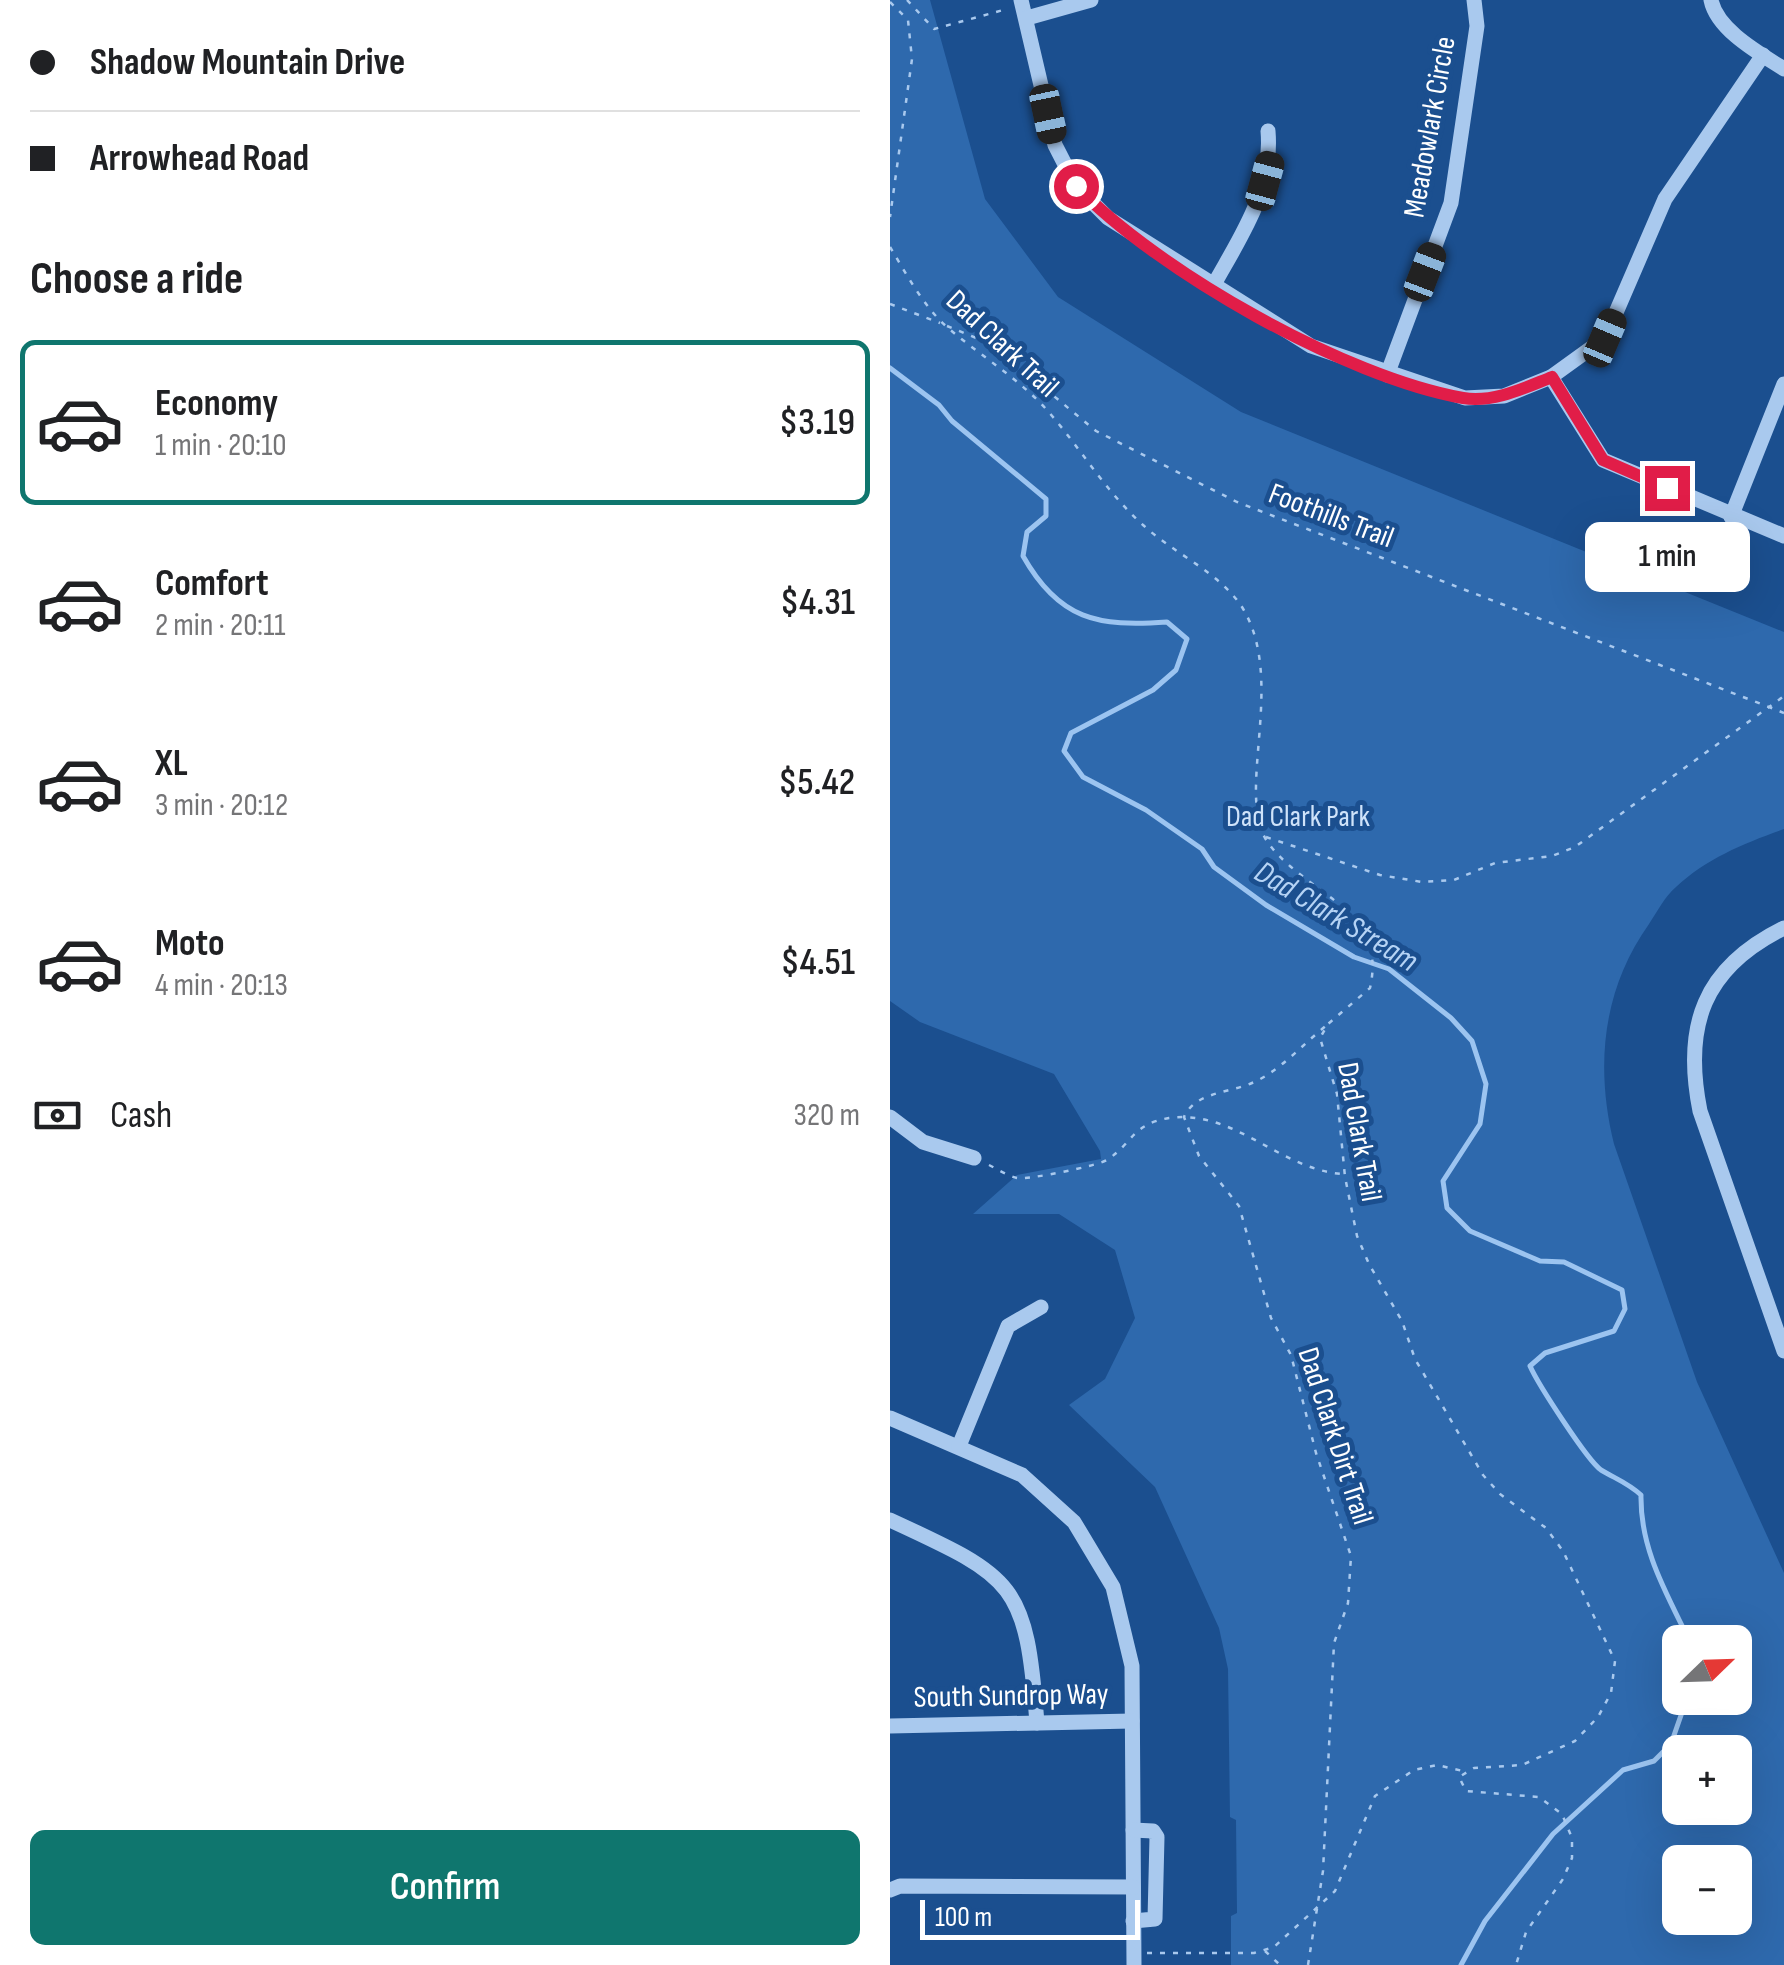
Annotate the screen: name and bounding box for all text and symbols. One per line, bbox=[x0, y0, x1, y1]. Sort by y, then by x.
street label: Meadowlark Circle bbox=[1396, 34, 1464, 220]
text: Shadow Mountain Drive bbox=[90, 40, 405, 85]
car bbox=[1027, 82, 1069, 146]
text: Arrowhead Road bbox=[90, 136, 309, 181]
car bbox=[1243, 148, 1287, 214]
route start bbox=[1054, 164, 1099, 209]
car bbox=[1400, 239, 1450, 305]
text: Choose a ride bbox=[30, 252, 243, 307]
street label: Dad Clark Trail bbox=[938, 283, 1066, 405]
car bbox=[1579, 305, 1631, 371]
icon: car bbox=[35, 378, 125, 468]
text: Economy bbox=[155, 381, 278, 426]
text: $3.19 bbox=[779, 400, 855, 445]
text: 1 min · 20:10 bbox=[155, 426, 287, 465]
route end bbox=[1645, 466, 1690, 511]
street label: Foothills Trail bbox=[1263, 476, 1399, 556]
callout: 1 min bbox=[1584, 523, 1750, 593]
text: 1 min bbox=[1638, 537, 1697, 576]
icon: car bbox=[35, 558, 125, 648]
text: Comfort bbox=[155, 561, 269, 606]
text: $4.31 bbox=[780, 580, 855, 625]
text: 2 min · 20:11 bbox=[155, 606, 286, 645]
icon: car bbox=[35, 738, 125, 828]
text: XL bbox=[155, 741, 188, 786]
text: $5.42 bbox=[778, 760, 855, 805]
text: 3 min · 20:12 bbox=[155, 786, 288, 825]
park label: Dad Clark Park bbox=[1226, 799, 1370, 835]
water label: Dad Clark Stream bbox=[1247, 853, 1425, 981]
icon: car bbox=[35, 918, 125, 1008]
text: Moto bbox=[155, 921, 225, 966]
text: $4.51 bbox=[780, 940, 855, 985]
text: 4 min · 20:13 bbox=[155, 966, 288, 1005]
street label: Dad Clark Trail bbox=[1329, 1060, 1389, 1204]
icon: cash bbox=[30, 1088, 85, 1143]
text: Cash bbox=[110, 1093, 172, 1138]
text: 320 m bbox=[793, 1096, 860, 1135]
street label: Dad Clark Dirt Trail bbox=[1289, 1343, 1381, 1529]
north arrow bbox=[1662, 1625, 1752, 1715]
map controls bbox=[1662, 1625, 1752, 1935]
street label: South Sundrop Way bbox=[913, 1676, 1109, 1716]
button: + bbox=[1662, 1735, 1752, 1825]
button: Confirm bbox=[30, 1830, 860, 1945]
button: − bbox=[1662, 1845, 1752, 1935]
scale bar bbox=[920, 1895, 1140, 1940]
text: 100 m bbox=[935, 1901, 992, 1934]

